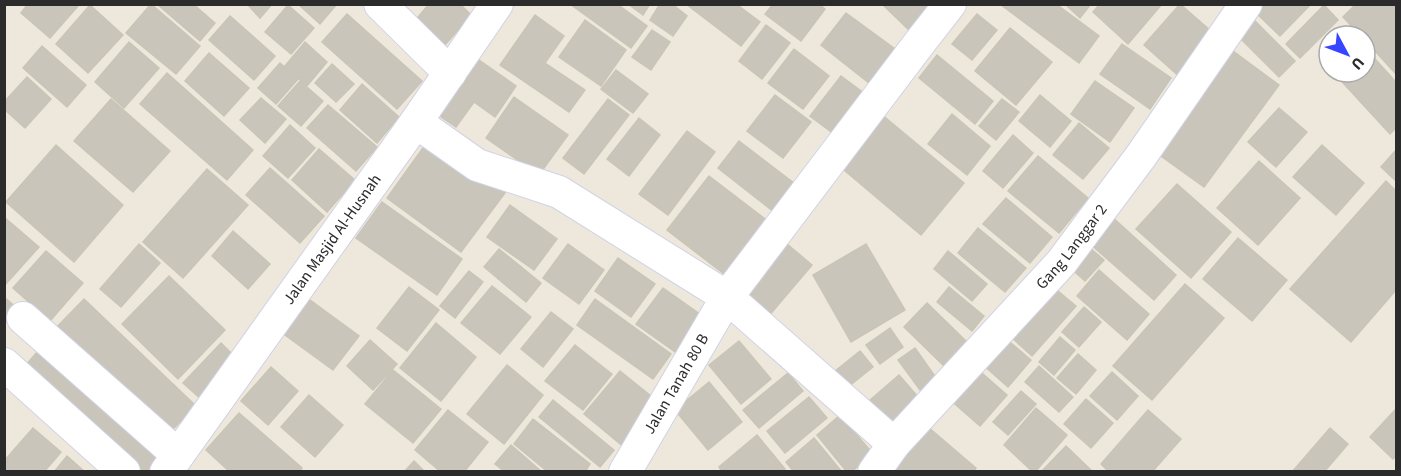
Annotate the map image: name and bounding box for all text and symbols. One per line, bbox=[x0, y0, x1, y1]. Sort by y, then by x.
north arrow bbox=[1317, 24, 1377, 84]
text: U bbox=[1346, 52, 1369, 74]
street label: Jalan Masjid Al-Husnah bbox=[278, 170, 386, 309]
street label: Gang Langgar 2 bbox=[1031, 200, 1112, 294]
street label: Jalan Tanah 80 B bbox=[638, 330, 714, 438]

